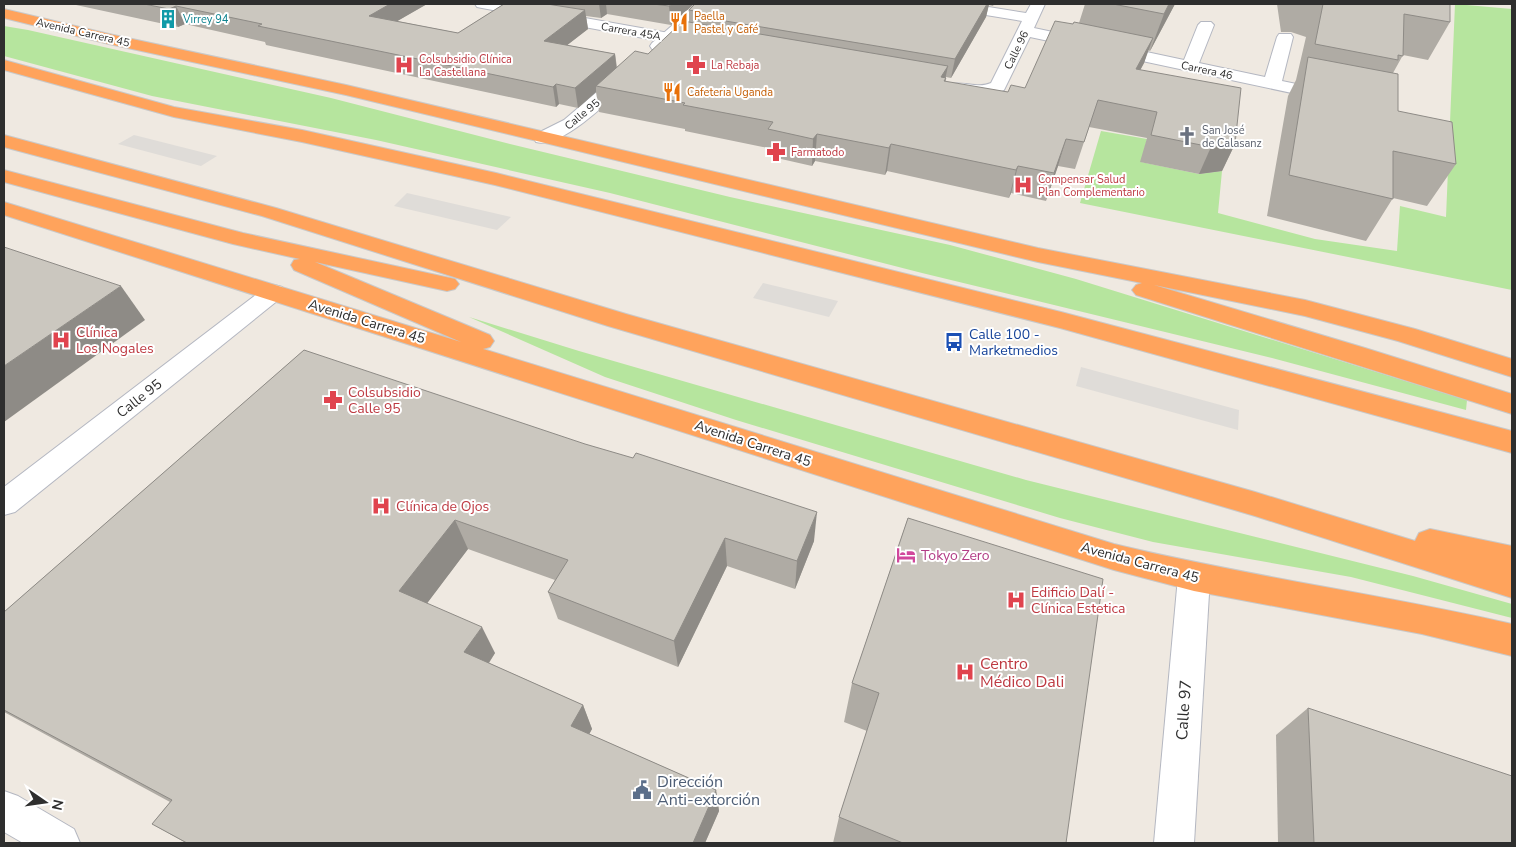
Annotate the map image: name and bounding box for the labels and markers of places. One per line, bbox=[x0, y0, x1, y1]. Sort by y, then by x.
building icon: Virrey 94 bbox=[157, 8, 179, 30]
place label: Paella Pastel y Café bbox=[694, 9, 759, 37]
restaurant icon: Paella Pastel y Café bbox=[668, 11, 690, 33]
place label: Virrey 94 bbox=[182, 12, 229, 27]
place label: Colsubsidio Clínica La Castellana bbox=[419, 52, 512, 80]
hospital icon: Colsubsidio Clínica La Castellana bbox=[393, 54, 415, 76]
pharmacy icon: La Rebaja bbox=[685, 54, 707, 76]
place label: La Rebaja bbox=[711, 58, 760, 73]
restaurant icon: Cafeteria Uganda bbox=[661, 81, 683, 103]
place label: Cafeteria Uganda bbox=[687, 85, 773, 100]
place label: San José de Calasanz bbox=[1202, 123, 1262, 151]
church icon: San José de Calasanz bbox=[1176, 125, 1198, 147]
pharmacy icon: Farmatodo bbox=[765, 141, 787, 163]
place label: Farmatodo bbox=[791, 145, 844, 160]
place label: Compensar Salud Plan Complementario bbox=[1038, 172, 1145, 200]
hospital icon: Compensar Salud Plan Complementario bbox=[1012, 174, 1034, 196]
place label: Clínica Los Nogales bbox=[76, 323, 154, 358]
place label: Calle 100 - Marketmedios bbox=[969, 325, 1058, 360]
hospital icon: Clínica Los Nogales bbox=[50, 329, 72, 351]
bus stop icon: Calle 100 - Marketmedios bbox=[943, 331, 965, 353]
place label: Colsubsidio Calle 95 bbox=[348, 383, 421, 418]
pharmacy icon: Colsubsidio Calle 95 bbox=[322, 389, 344, 411]
hospital icon: Clínica de Ojos bbox=[370, 495, 392, 517]
place label: Clínica de Ojos bbox=[396, 497, 489, 516]
hotel icon: Tokyo Zero bbox=[895, 544, 917, 566]
place label: Tokyo Zero bbox=[921, 546, 990, 565]
place label: Edificio Dalí - Clínica Estetica bbox=[1031, 583, 1125, 618]
hospital icon: Edificio Dalí - Clínica Estetica bbox=[1005, 589, 1027, 611]
place label: Centro Médico Dali bbox=[980, 653, 1064, 693]
hospital icon: Centro Médico Dali bbox=[954, 661, 976, 683]
place label: Dirección Anti-extorción bbox=[657, 771, 760, 811]
public building icon: Dirección Anti-extorción bbox=[631, 779, 653, 801]

